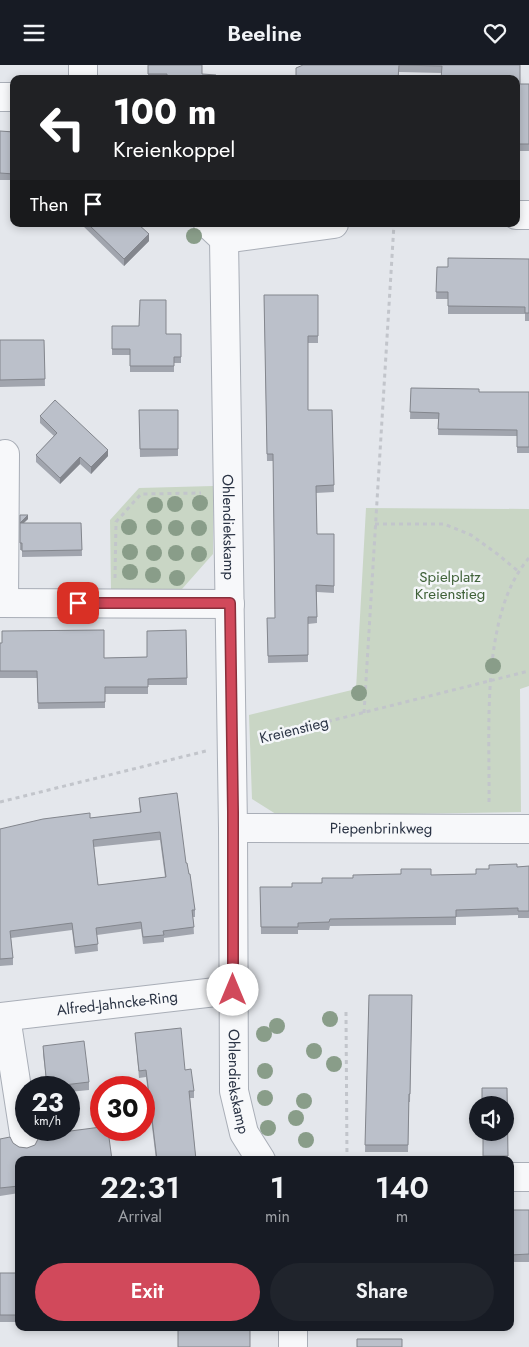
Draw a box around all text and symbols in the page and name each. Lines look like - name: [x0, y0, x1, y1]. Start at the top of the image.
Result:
- text: Beeline: [227, 17, 302, 49]
- icon: menu: [20, 19, 48, 47]
- icon: heart: [481, 19, 509, 47]
- text: 100 m: [113, 87, 216, 137]
- icon: left: [30, 95, 95, 160]
- text: Kreienkoppel: [113, 133, 235, 165]
- icon: arrive: [79, 190, 107, 218]
- text: Then: [30, 191, 69, 218]
- street label: Ohlendiekskamp: [217, 474, 240, 581]
- park label: Spielplatz Kreienstieg: [415, 566, 485, 605]
- pin: [57, 582, 99, 624]
- icon: arrive: [64, 589, 92, 617]
- street label: Kreienstieg: [257, 711, 331, 749]
- street label: Piepenbrinkweg: [330, 817, 432, 840]
- position arrow: [206, 963, 258, 1015]
- street label: Alfred-Jahncke-Ring: [55, 985, 179, 1021]
- street label: Ohlendiekskamp: [223, 1029, 255, 1137]
- speed limit sign: 30: [90, 1076, 155, 1141]
- text: 23: [32, 1084, 63, 1120]
- map controls: [469, 1096, 514, 1141]
- button: sound: [469, 1096, 514, 1141]
- text: km/h: [34, 1112, 61, 1130]
- text: 22:31: [100, 1166, 180, 1209]
- text: 1: [270, 1166, 285, 1209]
- text: 140: [375, 1166, 429, 1209]
- text: Arrival: [118, 1205, 162, 1228]
- text: min: [265, 1205, 290, 1228]
- text: m: [396, 1205, 408, 1228]
- button: Exit: [35, 1263, 260, 1321]
- button: Share: [270, 1263, 494, 1321]

